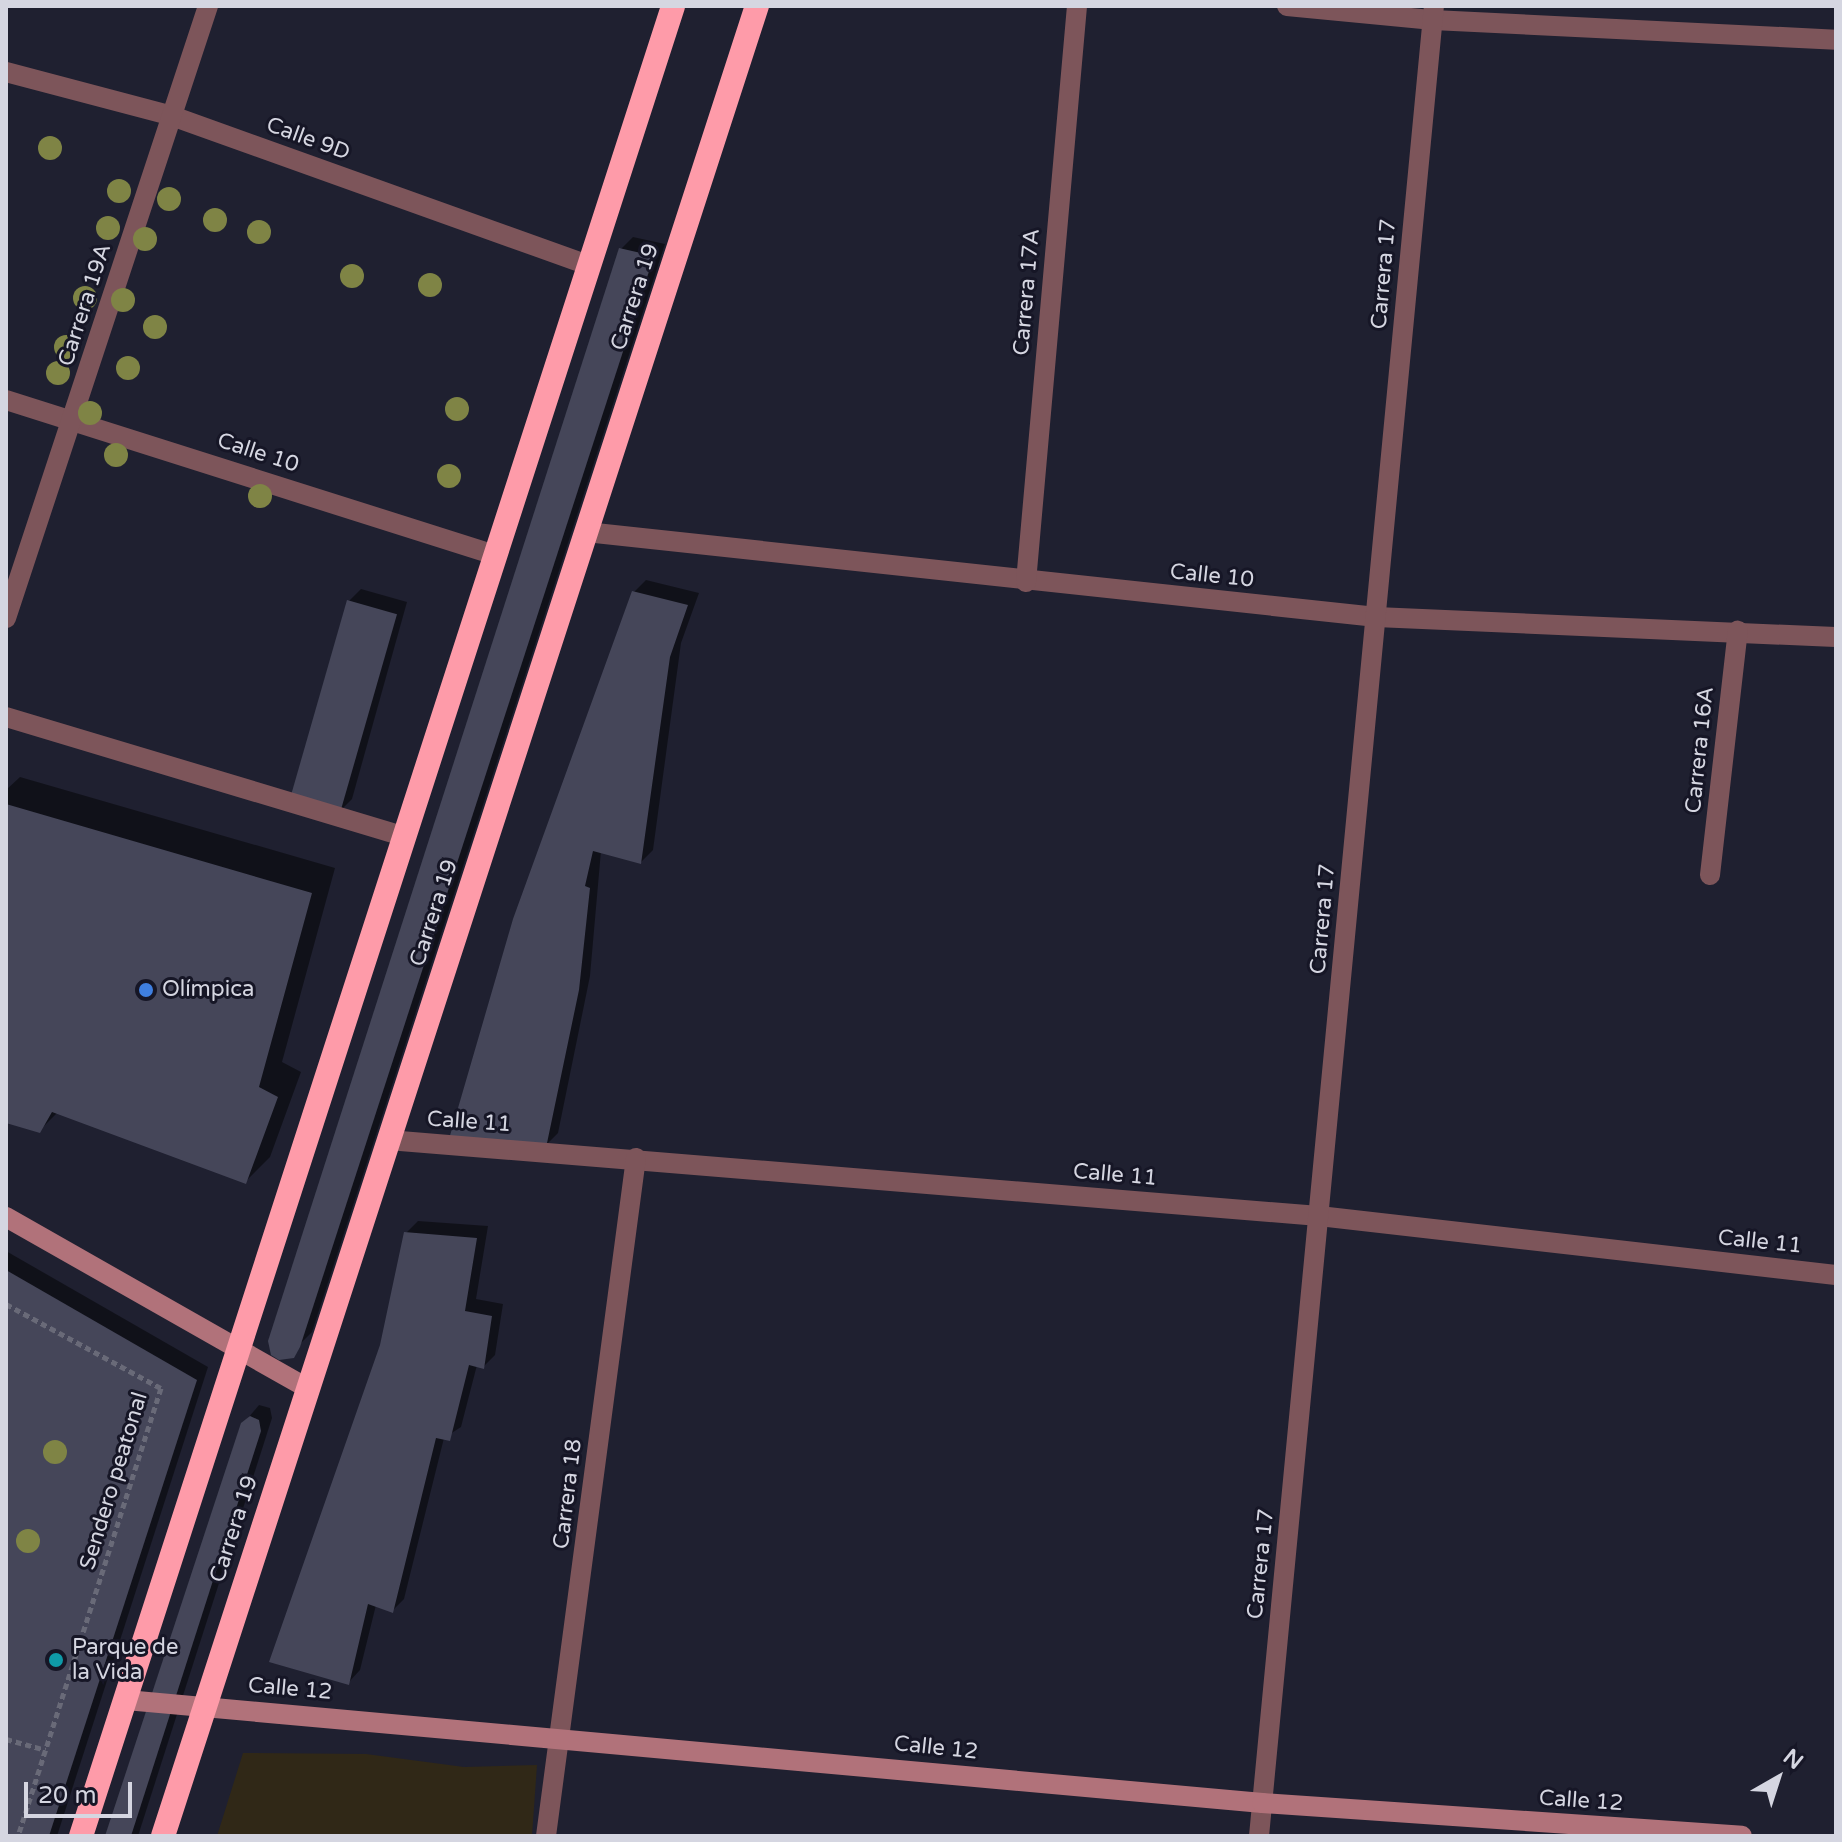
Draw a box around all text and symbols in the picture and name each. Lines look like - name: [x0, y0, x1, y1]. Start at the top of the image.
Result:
- street label: Calle 9D: [263, 112, 353, 166]
- street label: Carrera 17: [1366, 218, 1402, 330]
- street label: Carrera 17A: [1008, 228, 1046, 356]
- street label: Carrera 19A: [53, 240, 117, 370]
- street label: Carrera 19: [605, 240, 665, 354]
- street label: Calle 10: [214, 427, 302, 479]
- street label: Calle 10: [1169, 558, 1255, 594]
- street label: Carrera 16A: [1680, 685, 1720, 815]
- street label: Carrera 19: [404, 856, 464, 970]
- street label: Carrera 17: [1305, 863, 1341, 975]
- place label: Olímpica: [162, 977, 254, 1003]
- marker: Olímpica: [137, 981, 155, 999]
- street label: Calle 11: [426, 1106, 512, 1138]
- street label: Calle 11: [1072, 1158, 1158, 1192]
- street label: Calle 11: [1717, 1224, 1803, 1260]
- street label: Sendero peatonal: [74, 1389, 154, 1573]
- street label: Carrera 18: [548, 1437, 588, 1551]
- street label: Carrera 19: [204, 1472, 264, 1586]
- street label: Carrera 17: [1242, 1508, 1280, 1620]
- place label: Parque de la Vida: [72, 1634, 178, 1686]
- marker: Parque de la Vida: [47, 1651, 65, 1669]
- street label: Calle 12: [247, 1672, 333, 1706]
- street label: Calle 12: [893, 1730, 979, 1766]
- north arrow: [1738, 1738, 1818, 1818]
- text: N: [1778, 1744, 1808, 1775]
- scale bar: [28, 1766, 136, 1816]
- text: 20 m: [38, 1781, 96, 1810]
- street label: Calle 12: [1538, 1785, 1624, 1817]

